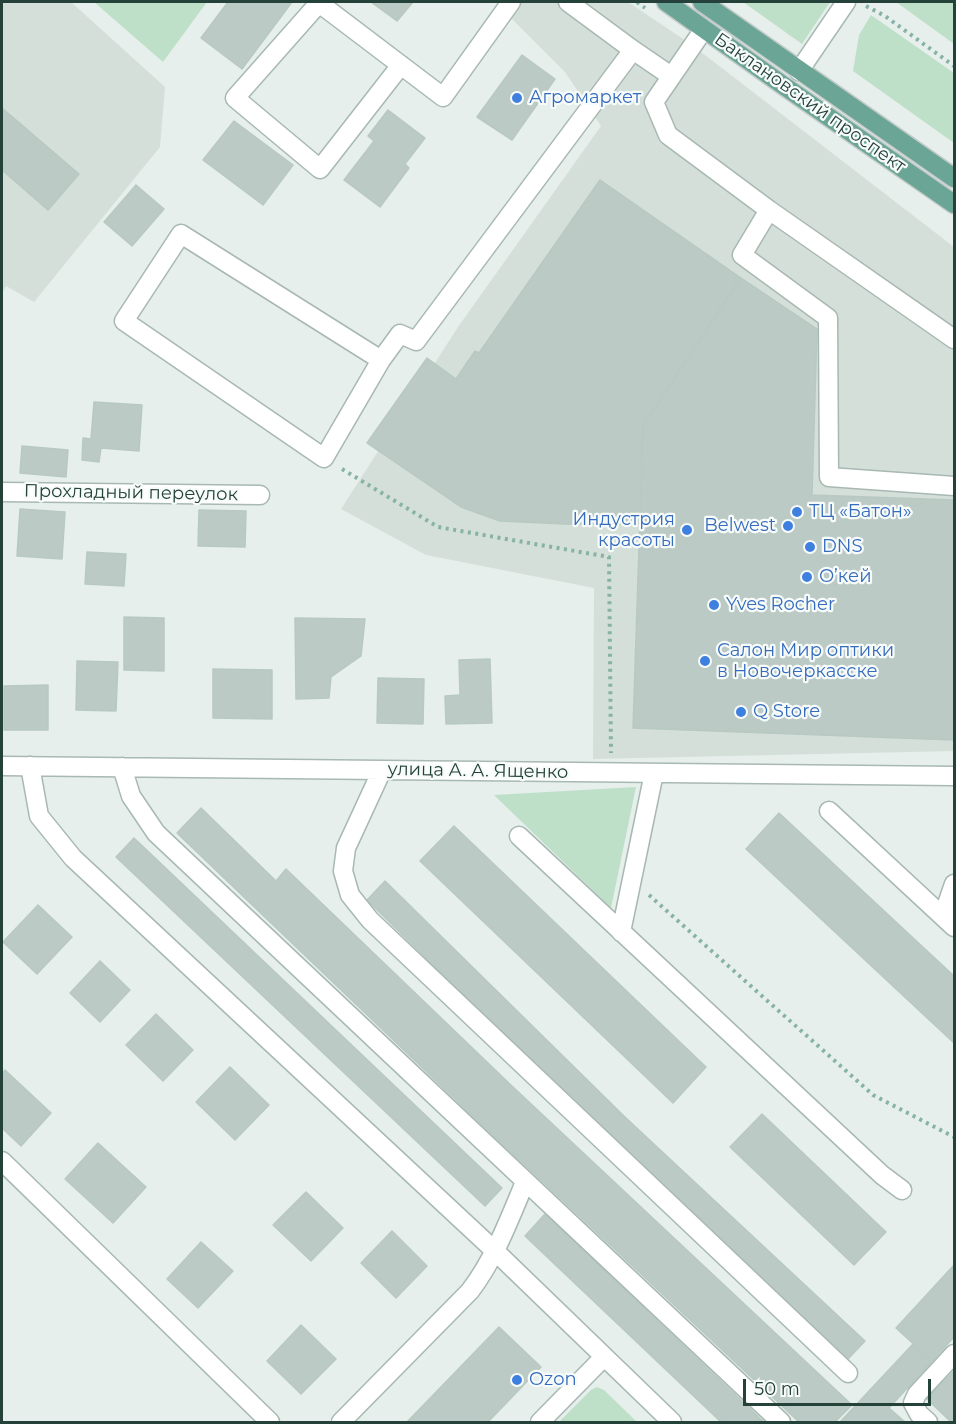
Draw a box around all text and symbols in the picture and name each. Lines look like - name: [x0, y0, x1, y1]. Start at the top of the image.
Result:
- street label: Баклановский проспект: [710, 29, 910, 177]
- place label: Агромаркет: [529, 87, 641, 109]
- marker: Агромаркет: [510, 91, 524, 105]
- street label: Прохладный переулок: [24, 480, 238, 506]
- place label: ТЦ «Батон»: [809, 501, 912, 523]
- marker: ТЦ «Батон»: [790, 505, 804, 519]
- place label: Индустрия красоты: [572, 509, 675, 552]
- place label: Belwest: [704, 515, 776, 537]
- marker: Belwest: [781, 519, 795, 533]
- marker: Индустрия красоты: [680, 523, 694, 537]
- place label: DNS: [822, 536, 863, 558]
- marker: DNS: [803, 540, 817, 554]
- place label: О’кей: [819, 566, 872, 588]
- marker: О’кей: [800, 570, 814, 584]
- place label: Yves Rocher: [726, 594, 835, 616]
- marker: Yves Rocher: [707, 598, 721, 612]
- place label: Салон Мир оптики в Новочеркасске: [717, 640, 894, 682]
- marker: Салон Мир оптики в Новочеркасске: [698, 654, 712, 668]
- place label: Q Store: [753, 701, 820, 723]
- marker: Q Store: [734, 705, 748, 719]
- street label: улица А. А. Ященко: [387, 759, 569, 783]
- scale bar: [746, 1367, 934, 1405]
- place label: Ozon: [529, 1369, 577, 1391]
- marker: Ozon: [510, 1373, 524, 1387]
- text: 50 m: [754, 1378, 800, 1400]

